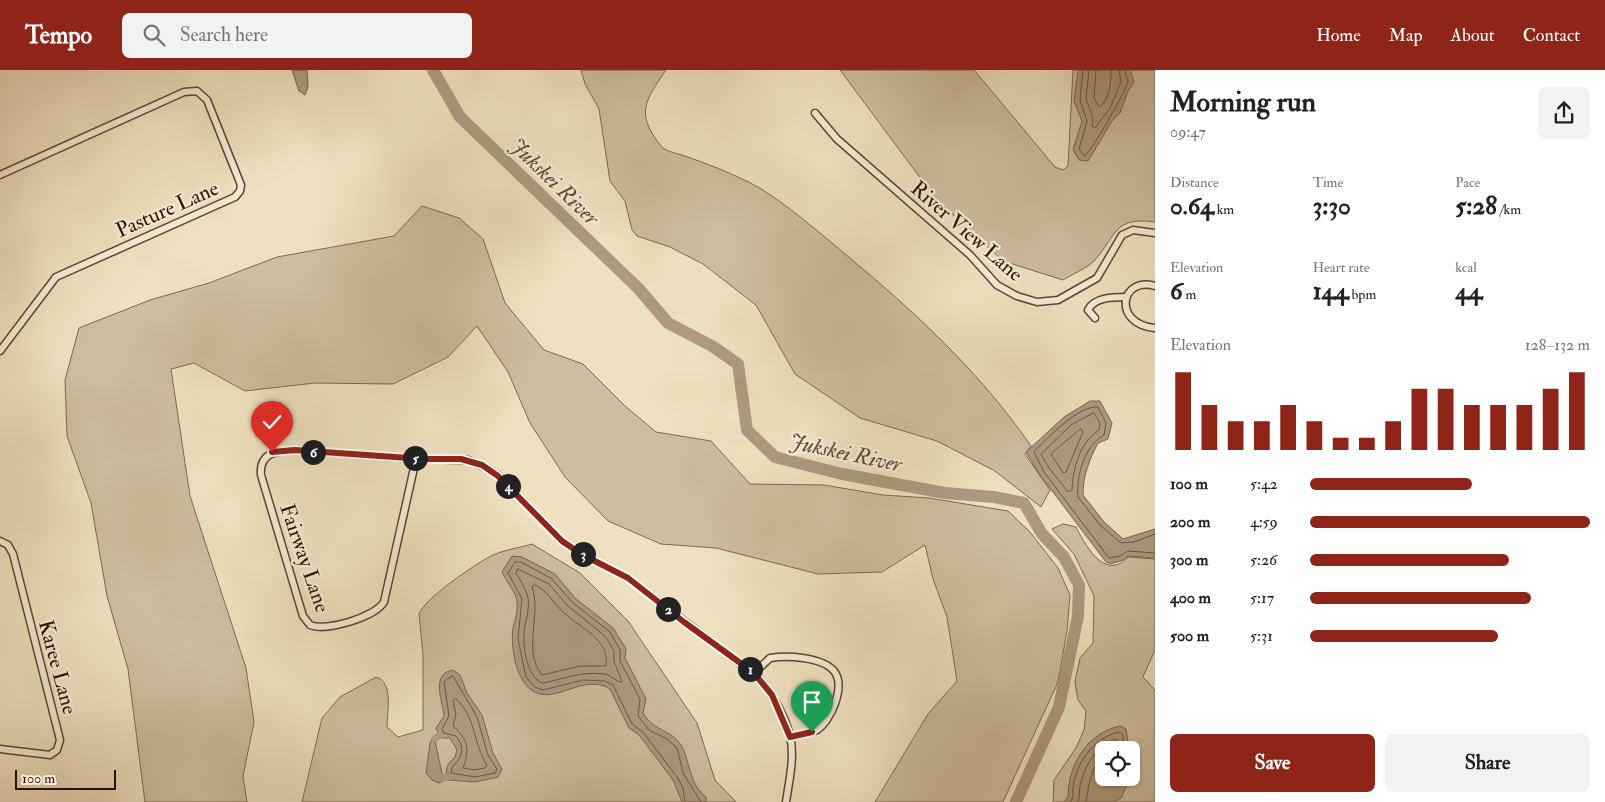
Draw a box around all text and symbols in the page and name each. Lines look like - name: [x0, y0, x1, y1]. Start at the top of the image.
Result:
- search box: [122, 13, 472, 58]
- text: Tempo: [25, 20, 92, 51]
- icon: search: [140, 21, 168, 49]
- text: Search here: [180, 23, 268, 47]
- text: Home: [1316, 24, 1361, 47]
- text: Map: [1389, 24, 1423, 47]
- text: About: [1451, 24, 1495, 47]
- text: Contact: [1523, 24, 1580, 47]
- text: Morning run: [1170, 85, 1316, 120]
- button: share: [1538, 87, 1590, 139]
- text: 09:47: [1170, 122, 1206, 142]
- water label: Jukskei River: [504, 132, 606, 233]
- text: Distance: [1170, 174, 1219, 191]
- text: Time: [1313, 174, 1343, 191]
- text: Pace: [1455, 174, 1480, 191]
- street label: Pasture Lane: [112, 175, 223, 244]
- street label: River View Lane: [905, 175, 1029, 288]
- text: 0.64: [1170, 191, 1214, 222]
- text: 3:30: [1313, 191, 1351, 222]
- text: 5:28: [1455, 191, 1497, 222]
- text: km: [1214, 201, 1234, 218]
- text: /km: [1497, 201, 1521, 218]
- text: Elevation: [1170, 259, 1223, 276]
- text: Heart rate: [1313, 259, 1370, 276]
- text: kcal: [1455, 259, 1477, 276]
- text: 6: [1170, 276, 1183, 307]
- text: 144: [1313, 276, 1349, 307]
- text: 44: [1455, 276, 1482, 307]
- text: m: [1183, 286, 1196, 303]
- text: bpm: [1349, 286, 1376, 303]
- text: Elevation: [1170, 335, 1231, 355]
- text: 128–132 m: [1525, 335, 1590, 355]
- pin: [251, 401, 293, 452]
- icon: check: [258, 408, 286, 436]
- water label: Jukskei River: [787, 427, 906, 479]
- pin: 6: [300, 440, 326, 464]
- text: 6: [310, 444, 317, 461]
- pin: 5: [402, 446, 428, 470]
- text: 5: [412, 450, 419, 467]
- pin: 4: [496, 474, 520, 498]
- text: 100 m: [1170, 474, 1208, 494]
- text: 5:42: [1250, 474, 1278, 494]
- text: 4: [505, 478, 512, 495]
- street label: Fairway Lane: [273, 500, 336, 616]
- text: 200 m: [1170, 512, 1210, 532]
- text: 4:59: [1250, 512, 1278, 532]
- pin: 3: [570, 542, 596, 566]
- text: 3: [581, 546, 586, 563]
- text: 300 m: [1170, 550, 1208, 570]
- text: 5:26: [1250, 550, 1277, 570]
- text: 400 m: [1170, 588, 1211, 608]
- text: 5:17: [1250, 588, 1274, 608]
- pin: 2: [656, 596, 680, 622]
- text: 2: [665, 601, 672, 618]
- street label: Karee Lane: [32, 617, 83, 717]
- text: 500 m: [1170, 626, 1209, 646]
- text: 5:31: [1250, 626, 1273, 646]
- pin: 1: [738, 656, 762, 682]
- text: 1: [748, 661, 753, 678]
- pin: [791, 681, 833, 732]
- icon: arrive: [798, 688, 826, 716]
- button: Save: [1170, 734, 1375, 792]
- button: Share: [1385, 734, 1590, 792]
- map controls: [1095, 741, 1140, 786]
- button: locate: [1095, 741, 1140, 786]
- scale bar: [15, 767, 116, 790]
- text: 100 m: [22, 770, 55, 787]

